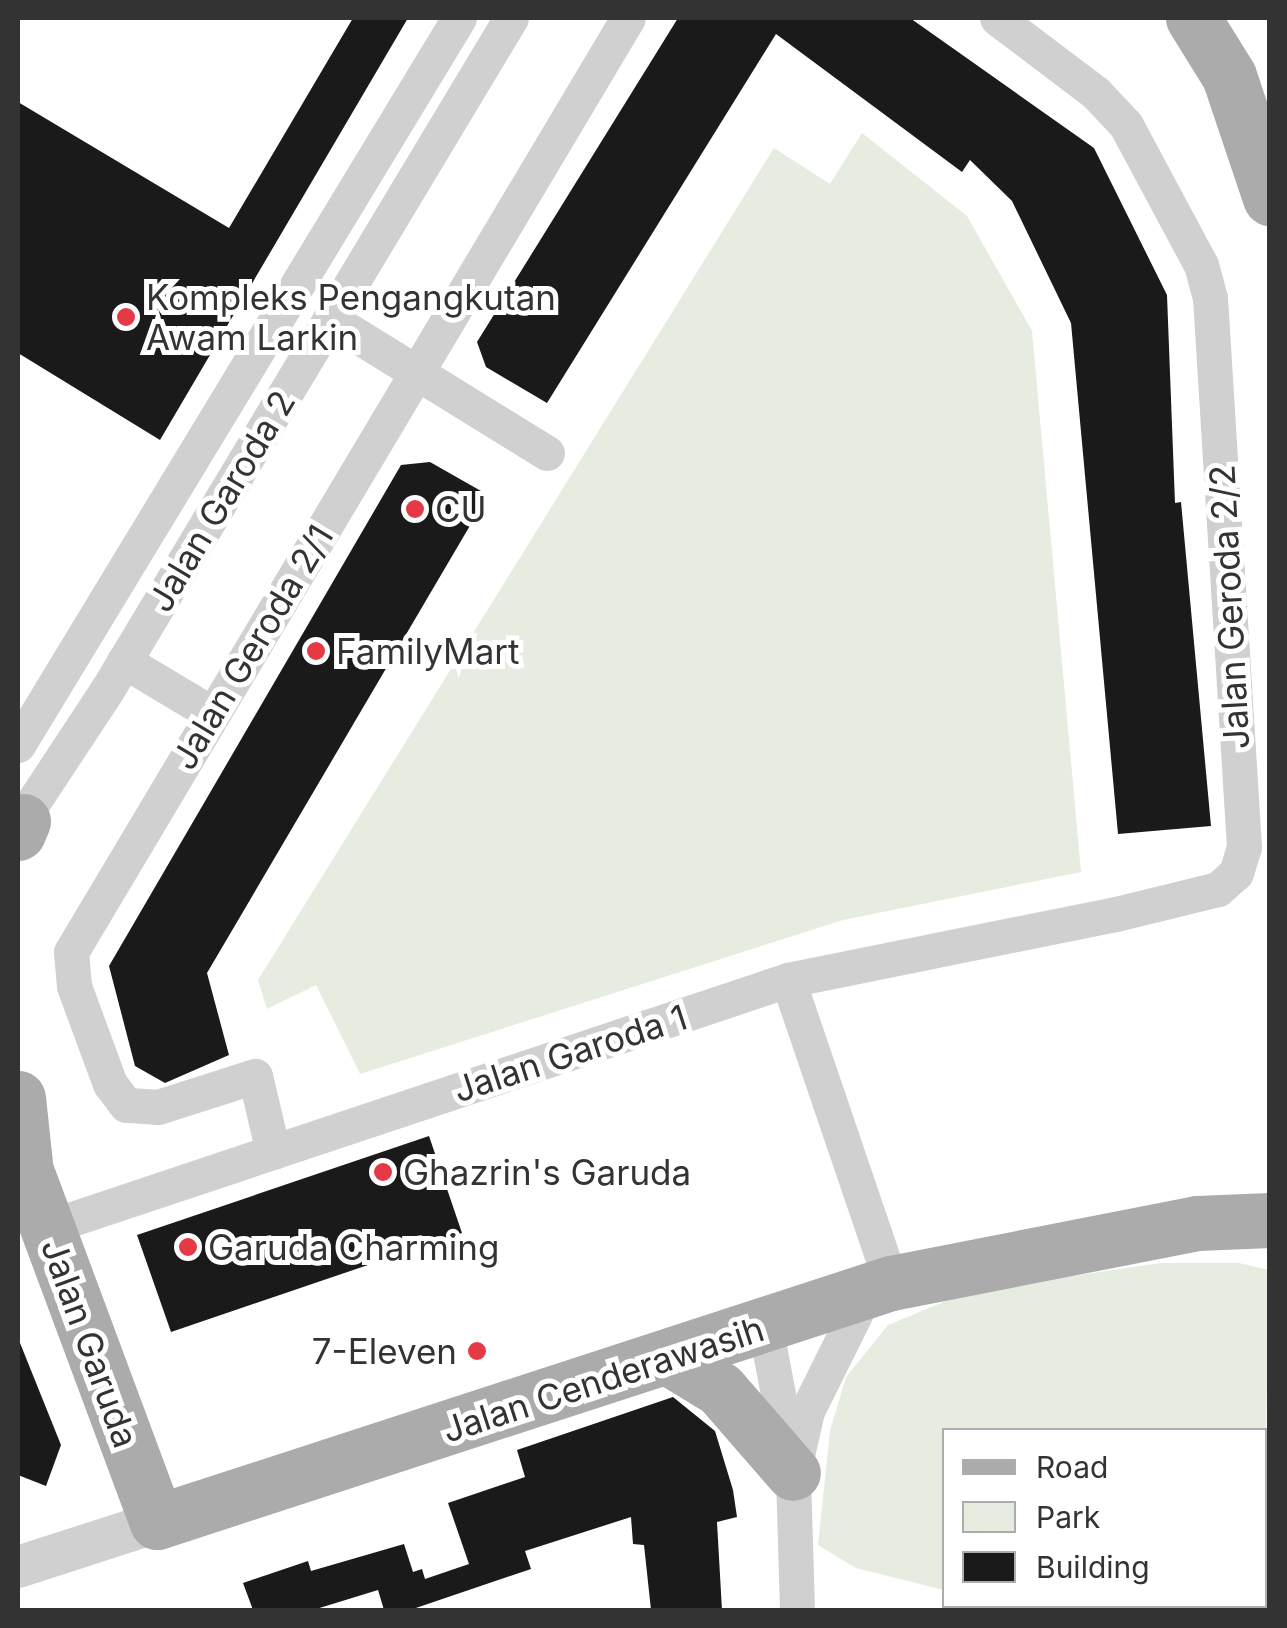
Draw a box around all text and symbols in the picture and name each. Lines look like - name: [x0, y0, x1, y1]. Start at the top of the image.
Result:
- place label: Kompleks Pengangkutan Awam Larkin: [146, 276, 556, 358]
- marker: Kompleks Pengangkutan Awam Larkin: [115, 306, 137, 328]
- street label: Jalan Garoda 2: [139, 383, 303, 619]
- street label: Jalan Geroda 2/2: [1201, 464, 1257, 750]
- place label: CU: [435, 488, 487, 530]
- marker: CU: [404, 498, 426, 520]
- street label: Jalan Geroda 2/1: [163, 517, 341, 777]
- place label: FamilyMart: [336, 630, 520, 672]
- marker: FamilyMart: [305, 640, 327, 662]
- street label: Jalan Garoda 1: [448, 996, 692, 1110]
- place label: Ghazrin's Garuda: [403, 1151, 691, 1193]
- marker: Ghazrin's Garuda: [372, 1161, 394, 1183]
- place label: Garuda Charming: [208, 1226, 499, 1268]
- street label: Jalan Garuda: [33, 1233, 147, 1453]
- marker: Garuda Charming: [177, 1236, 199, 1258]
- street label: Jalan Cenderawasih: [437, 1307, 769, 1451]
- place label: 7-Eleven: [312, 1330, 457, 1372]
- marker: 7-Eleven: [466, 1340, 488, 1362]
- legend: [942, 1428, 1267, 1608]
- text: Road: [1036, 1449, 1108, 1485]
- text: Park: [1036, 1499, 1100, 1535]
- text: Building: [1036, 1549, 1150, 1585]

